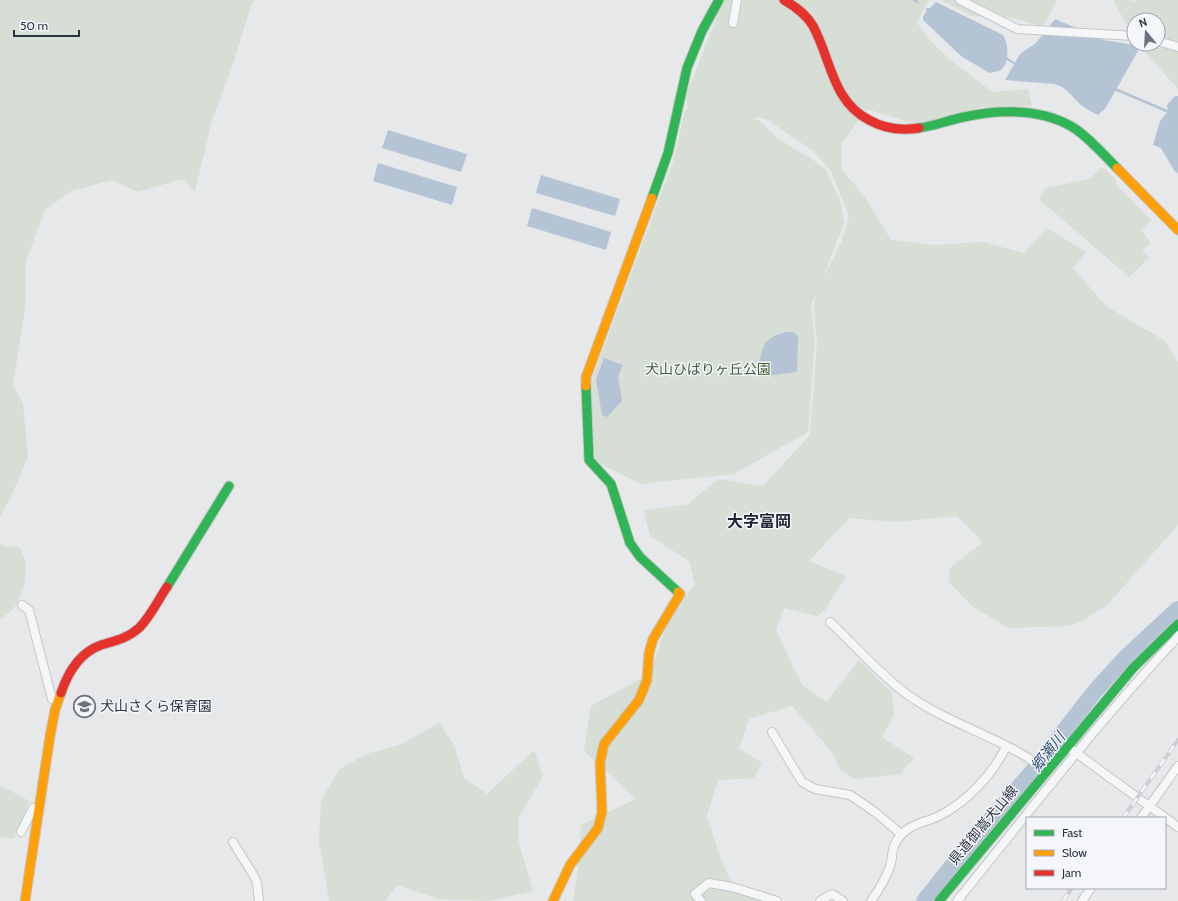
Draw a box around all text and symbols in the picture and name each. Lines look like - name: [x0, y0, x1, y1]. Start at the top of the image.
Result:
- scale bar: [14, 12, 79, 38]
- north arrow: [1126, 12, 1166, 52]
- text: N: [1137, 15, 1149, 30]
- text: 50 m: [20, 18, 48, 33]
- park label: 犬山ひばりヶ丘公園: [645, 360, 771, 378]
- district label: 大字富岡: [727, 512, 791, 531]
- school or university icon: 犬山さくら保育園: [72, 693, 98, 719]
- place label: 犬山さくら保育園: [100, 697, 212, 715]
- water label: 郷瀬川: [1027, 727, 1070, 775]
- street label: 県道御嵩犬山線: [945, 782, 1021, 868]
- legend: [1026, 817, 1166, 889]
- text: Fast: [1062, 825, 1082, 840]
- text: Slow: [1062, 845, 1087, 860]
- text: Jam: [1061, 865, 1081, 880]

